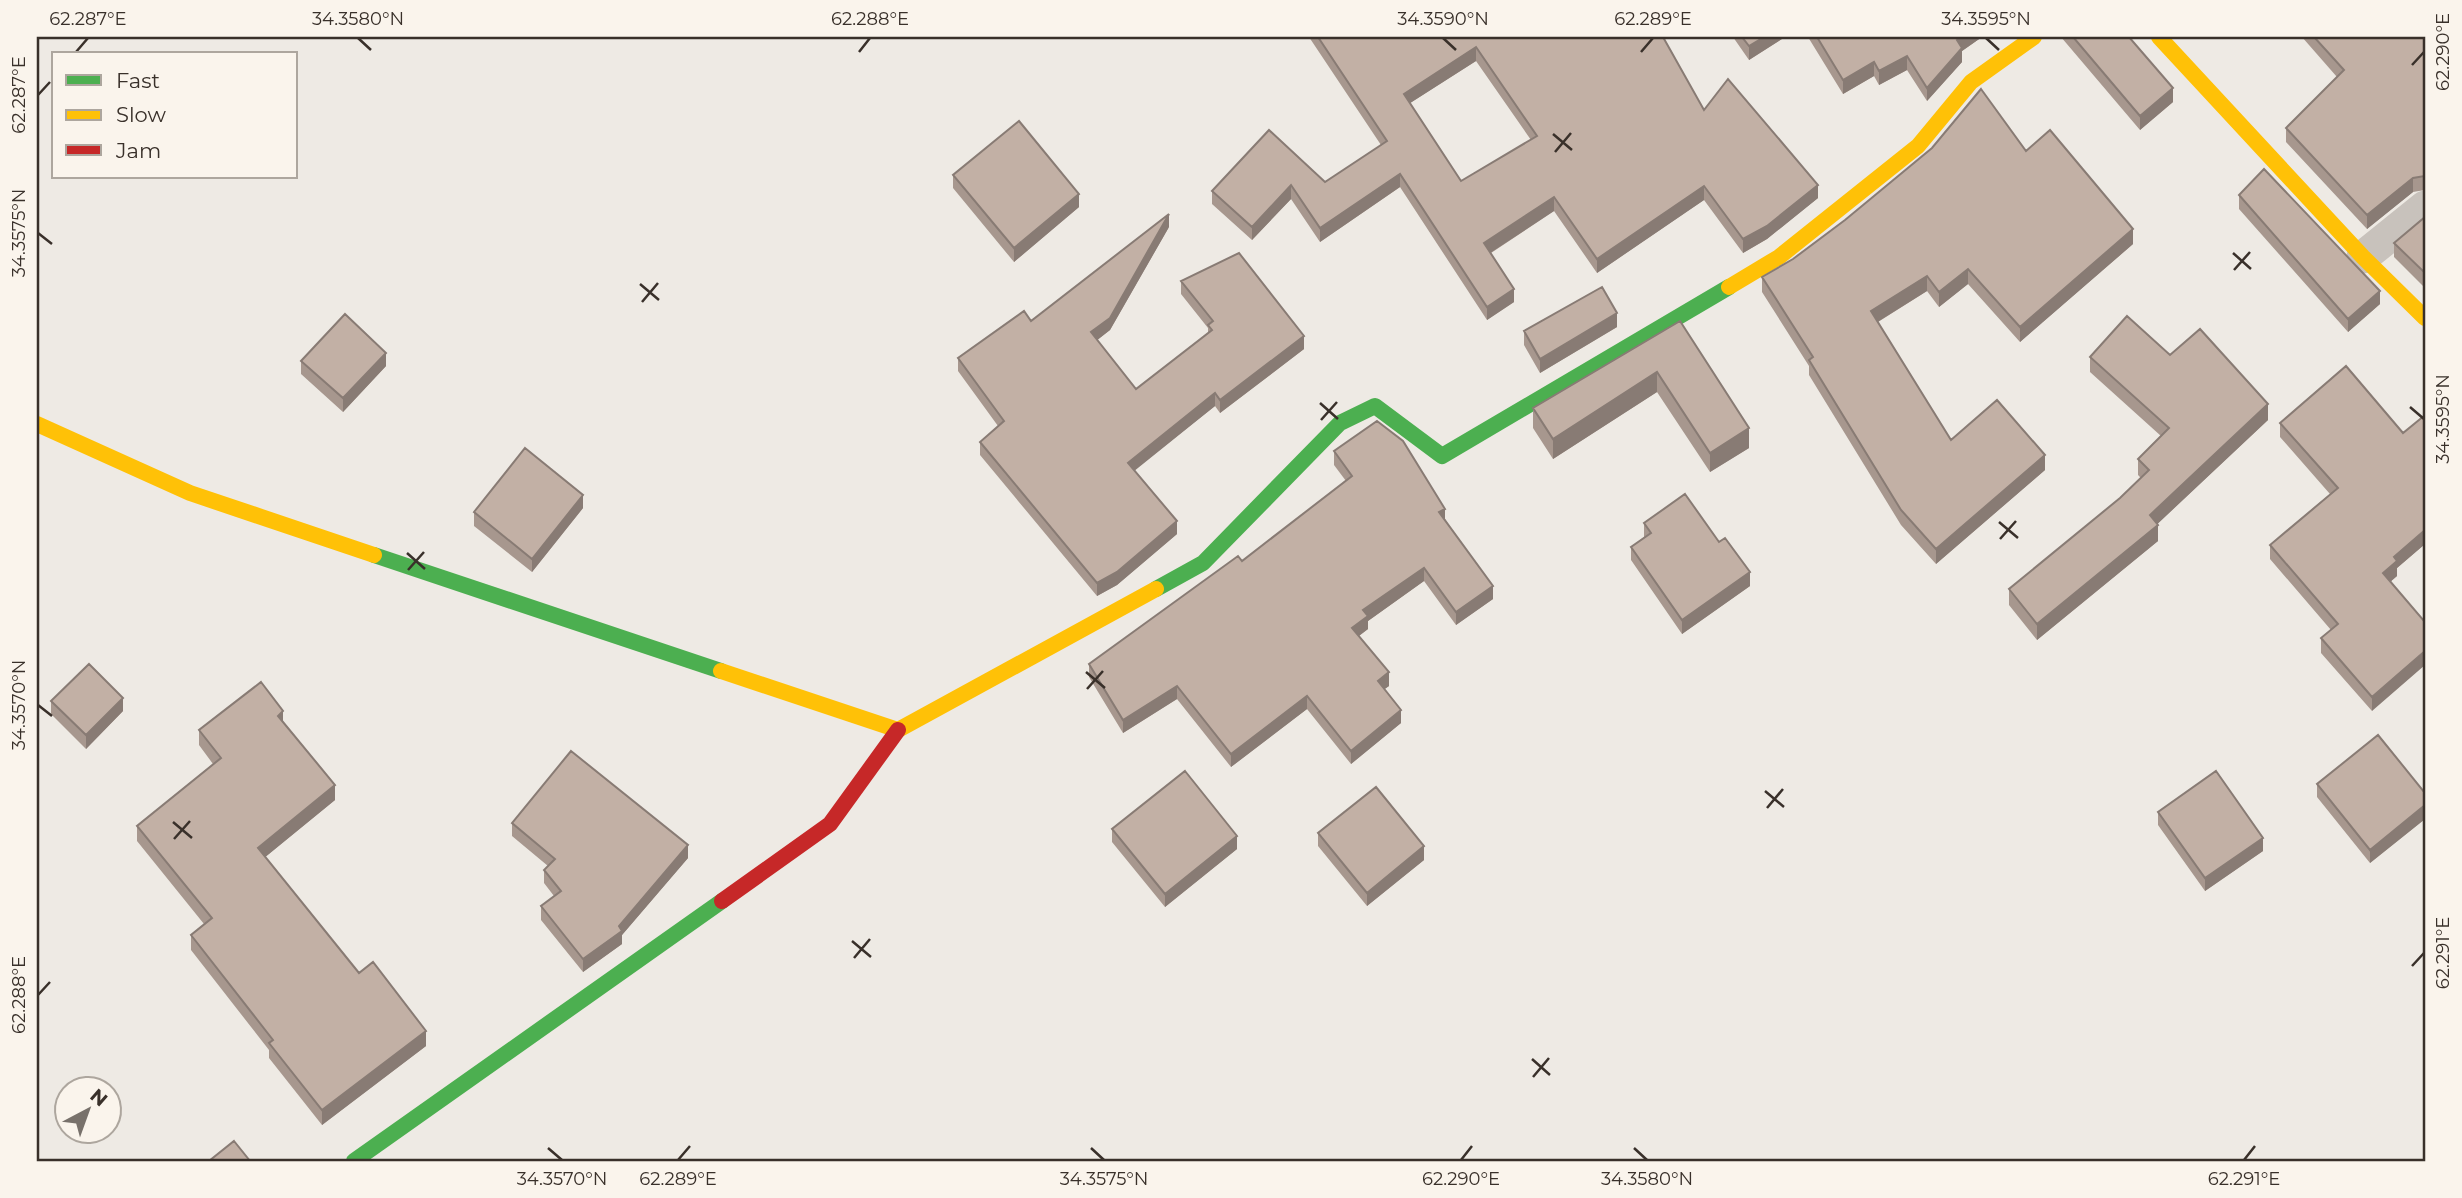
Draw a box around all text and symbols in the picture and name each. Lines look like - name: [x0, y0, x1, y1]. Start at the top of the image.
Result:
- text: 62.287°E: [49, 8, 127, 30]
- text: 34.3580°N: [312, 8, 404, 30]
- text: 62.288°E: [831, 8, 909, 30]
- text: 34.3590°N: [1397, 8, 1489, 30]
- text: 62.289°E: [1614, 8, 1692, 30]
- text: 34.3595°N: [1941, 8, 2031, 30]
- text: 62.290°E: [2432, 13, 2454, 91]
- legend: [52, 52, 298, 178]
- text: 62.287°E: [8, 56, 30, 134]
- text: Fast: [116, 68, 160, 93]
- text: Slow: [116, 102, 166, 127]
- text: Jam: [115, 138, 161, 163]
- text: 34.3575°N: [8, 189, 30, 277]
- text: 34.3595°N: [2432, 374, 2454, 464]
- text: 34.3570°N: [8, 660, 30, 750]
- text: 62.291°E: [2432, 917, 2454, 989]
- text: 62.288°E: [8, 956, 30, 1034]
- north arrow: [52, 1076, 122, 1146]
- text: N: [85, 1084, 112, 1111]
- text: 34.3570°N: [517, 1168, 607, 1190]
- text: 62.289°E: [639, 1168, 717, 1190]
- text: 34.3575°N: [1060, 1168, 1148, 1190]
- text: 62.290°E: [1422, 1168, 1500, 1190]
- text: 34.3580°N: [1601, 1168, 1693, 1190]
- text: 62.291°E: [2208, 1168, 2280, 1190]

